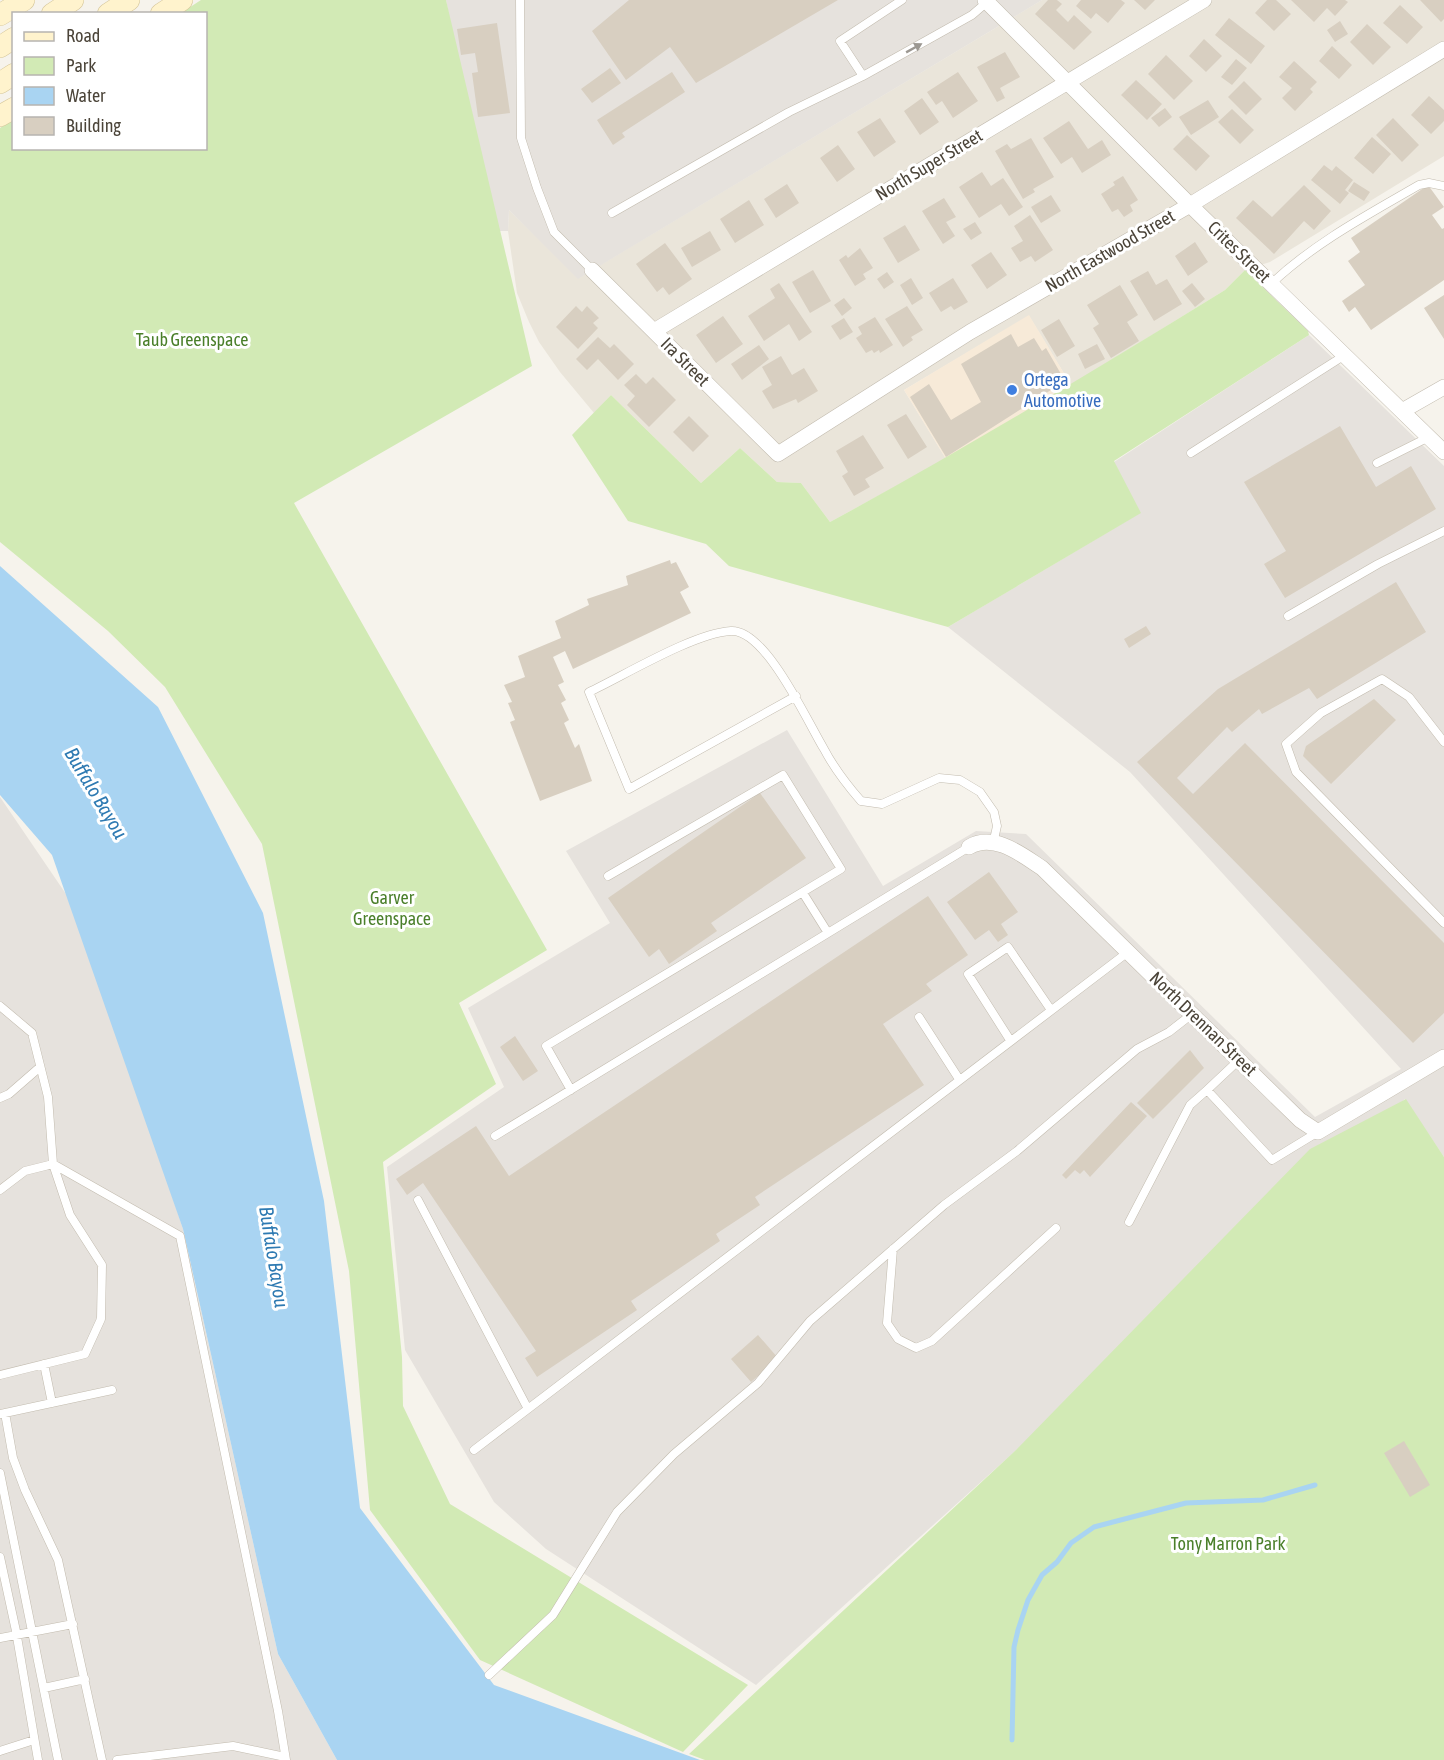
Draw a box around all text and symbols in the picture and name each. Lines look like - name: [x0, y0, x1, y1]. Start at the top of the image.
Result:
- legend: [12, 12, 207, 150]
- text: Road: [66, 25, 100, 46]
- one-way arrow: [906, 43, 923, 53]
- text: Park: [66, 55, 96, 76]
- text: Water: [66, 85, 106, 106]
- text: Building: [66, 115, 121, 136]
- street label: North Super Street: [872, 124, 986, 205]
- street label: North Eastwood Street: [1041, 205, 1178, 296]
- street label: Crites Street: [1204, 217, 1275, 287]
- park label: Taub Greenspace: [136, 329, 248, 350]
- street label: Ira Street: [657, 333, 714, 390]
- place label: Ortega Automotive: [1024, 369, 1101, 411]
- marker: Ortega Automotive: [1005, 383, 1019, 397]
- water label: Buffalo Bayou: [60, 743, 133, 843]
- park label: Garver Greenspace: [353, 887, 431, 929]
- street label: North Drennan Street: [1145, 967, 1261, 1080]
- water label: Buffalo Bayou: [255, 1205, 294, 1310]
- park label: Tony Marron Park: [1171, 1533, 1285, 1554]

